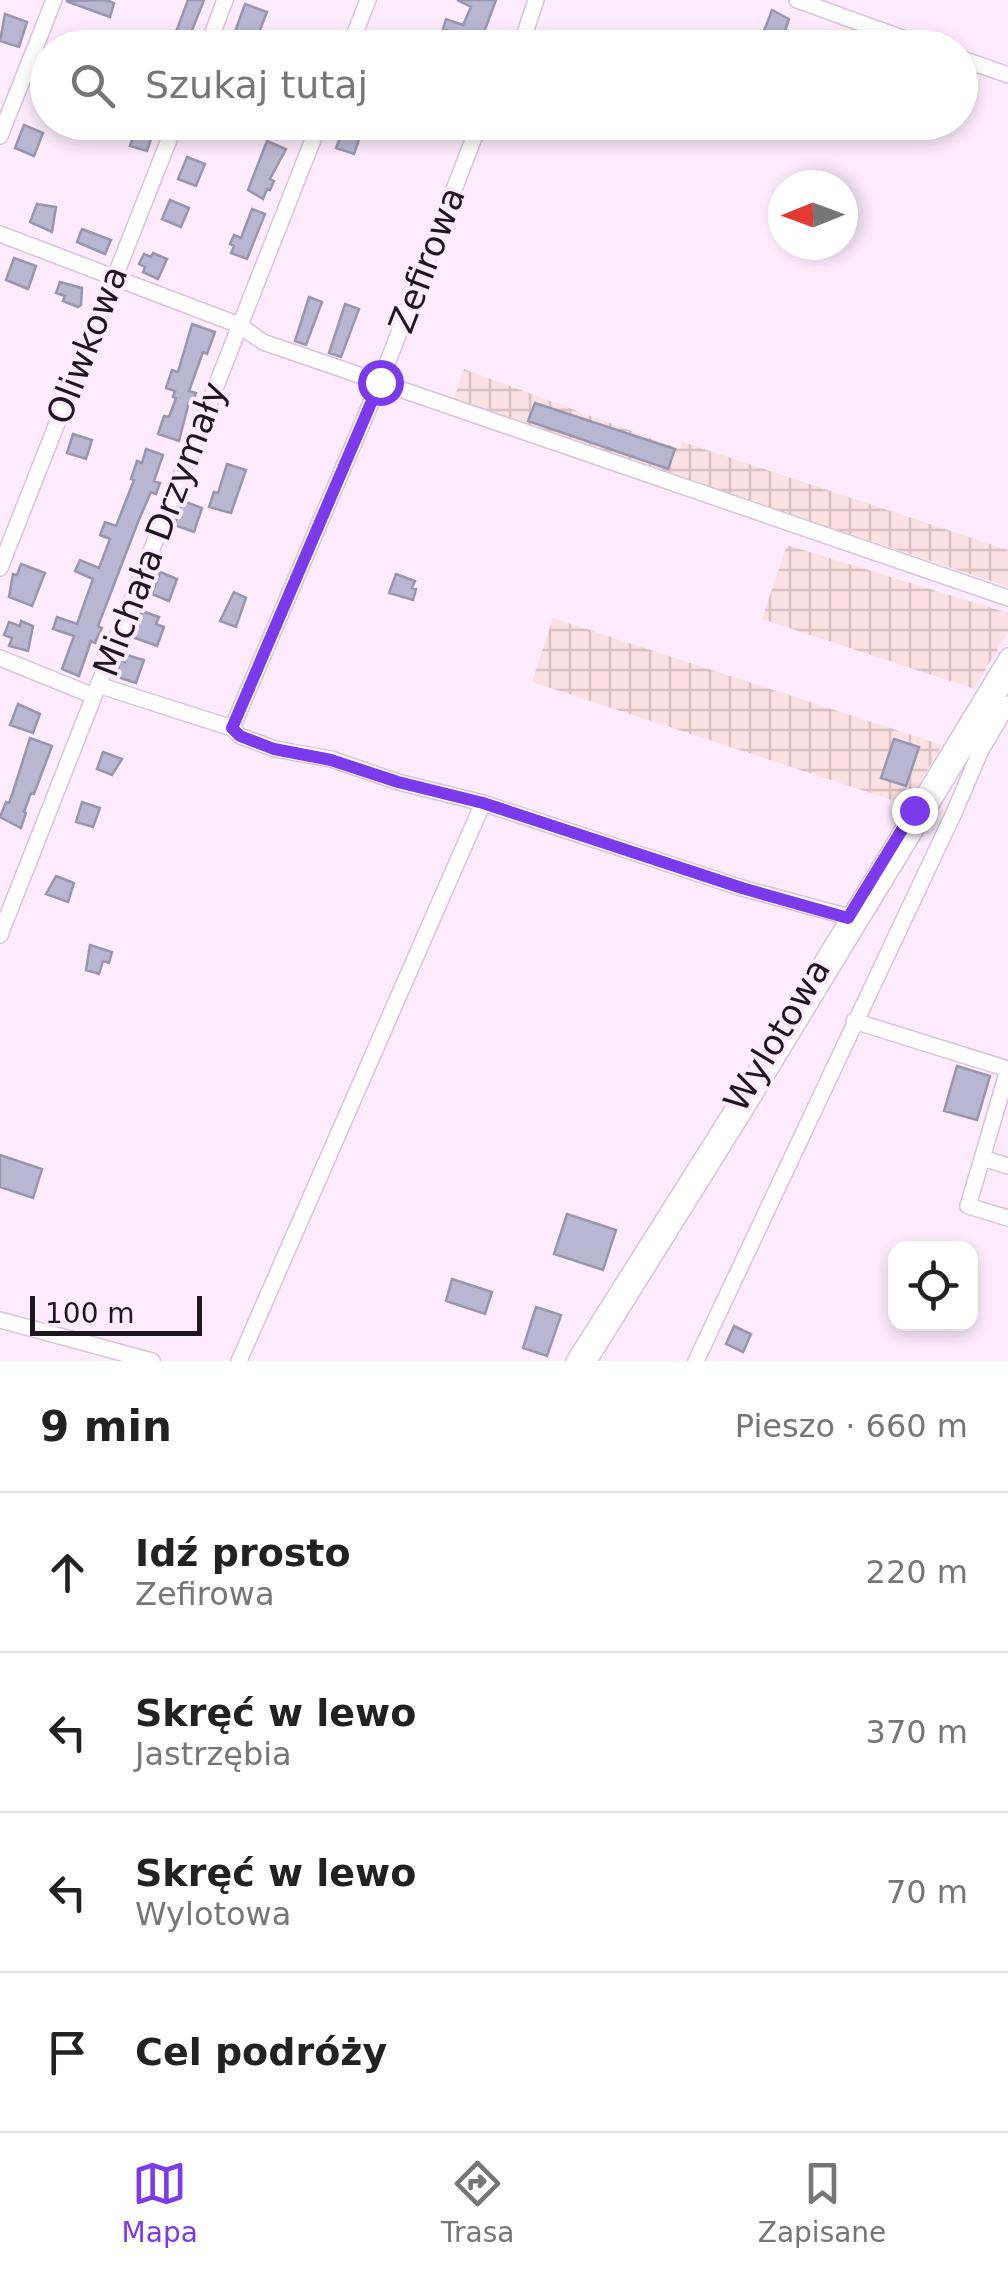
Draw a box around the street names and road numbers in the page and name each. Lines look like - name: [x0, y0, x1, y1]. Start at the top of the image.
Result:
- street label: Zefirowa: [381, 182, 473, 338]
- street label: Oliwkowa: [39, 260, 135, 430]
- street label: Michała Drzymały: [85, 376, 235, 682]
- street label: Wylotowa: [716, 951, 838, 1119]

